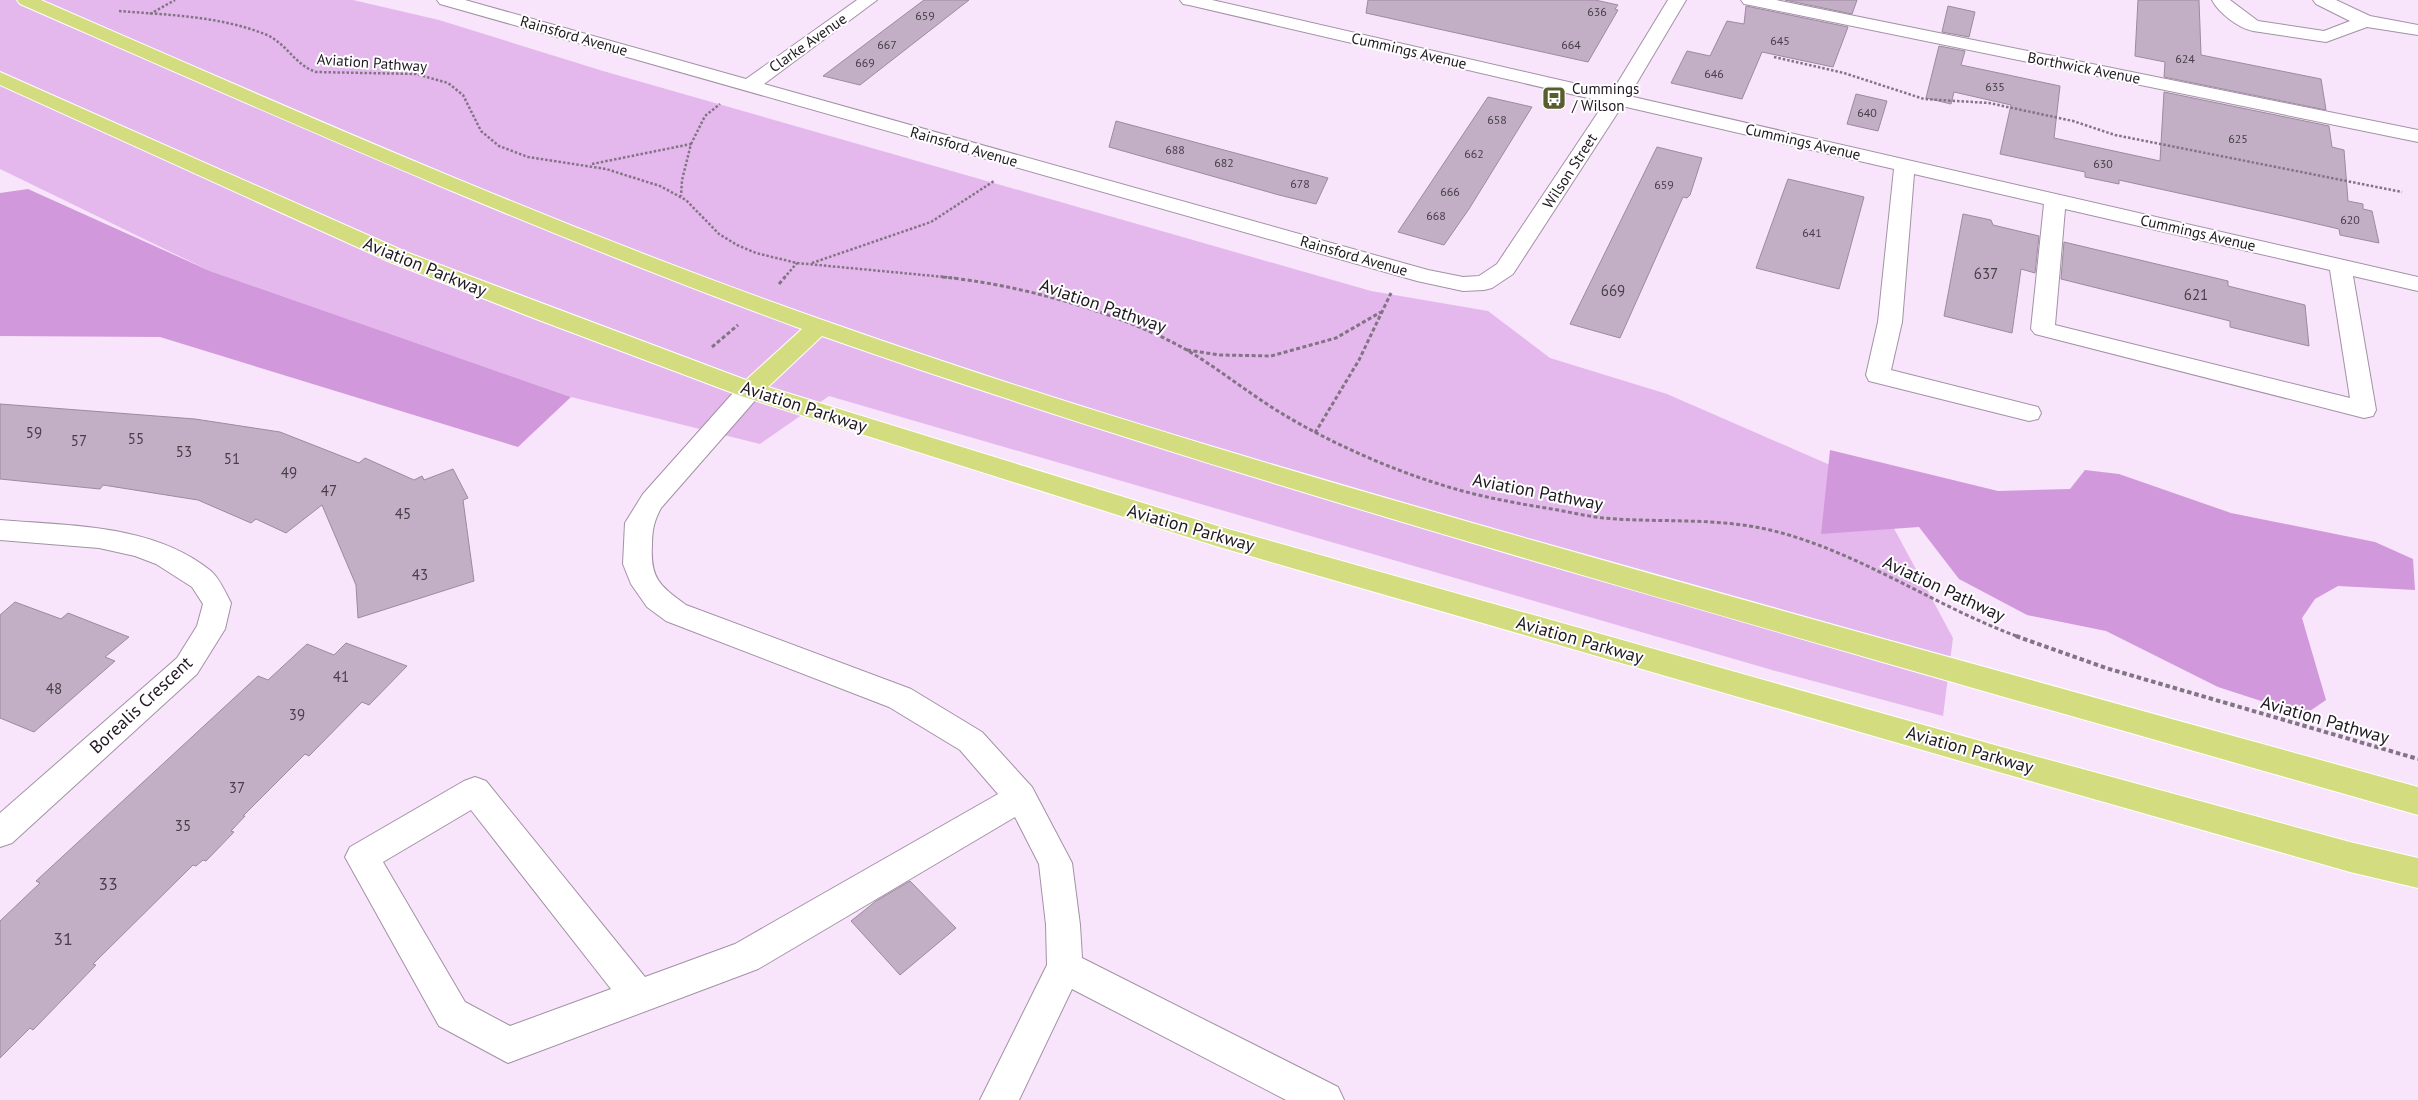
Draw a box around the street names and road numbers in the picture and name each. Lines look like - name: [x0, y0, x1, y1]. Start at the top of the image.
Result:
- street label: Clarke Avenue: [765, 9, 850, 76]
- street label: Rainsford Avenue: [518, 11, 630, 60]
- street label: Cummings Avenue: [1350, 28, 1469, 73]
- street label: Borthwick Avenue: [2026, 47, 2142, 88]
- street label: Aviation Pathway: [316, 49, 428, 76]
- street label: Cummings Avenue: [1744, 119, 1863, 164]
- street label: Rainsford Avenue: [908, 122, 1020, 171]
- street label: Wilson Street: [1538, 130, 1601, 212]
- street label: Cummings Avenue: [2139, 210, 2258, 255]
- street label: Aviation Parkway: [360, 231, 491, 302]
- street label: Rainsford Avenue: [1298, 231, 1410, 280]
- street label: Aviation Pathway: [1037, 273, 1170, 338]
- street label: Aviation Parkway: [738, 375, 871, 438]
- street label: Aviation Pathway: [1471, 468, 1606, 516]
- street label: Aviation Parkway: [1125, 498, 1258, 557]
- street label: Aviation Pathway: [1879, 550, 2010, 627]
- street label: Aviation Parkway: [1514, 610, 1647, 669]
- street label: Borealis Crescent: [84, 651, 197, 758]
- street label: Aviation Pathway: [2258, 690, 2393, 749]
- street label: Aviation Parkway: [1904, 720, 2037, 779]

